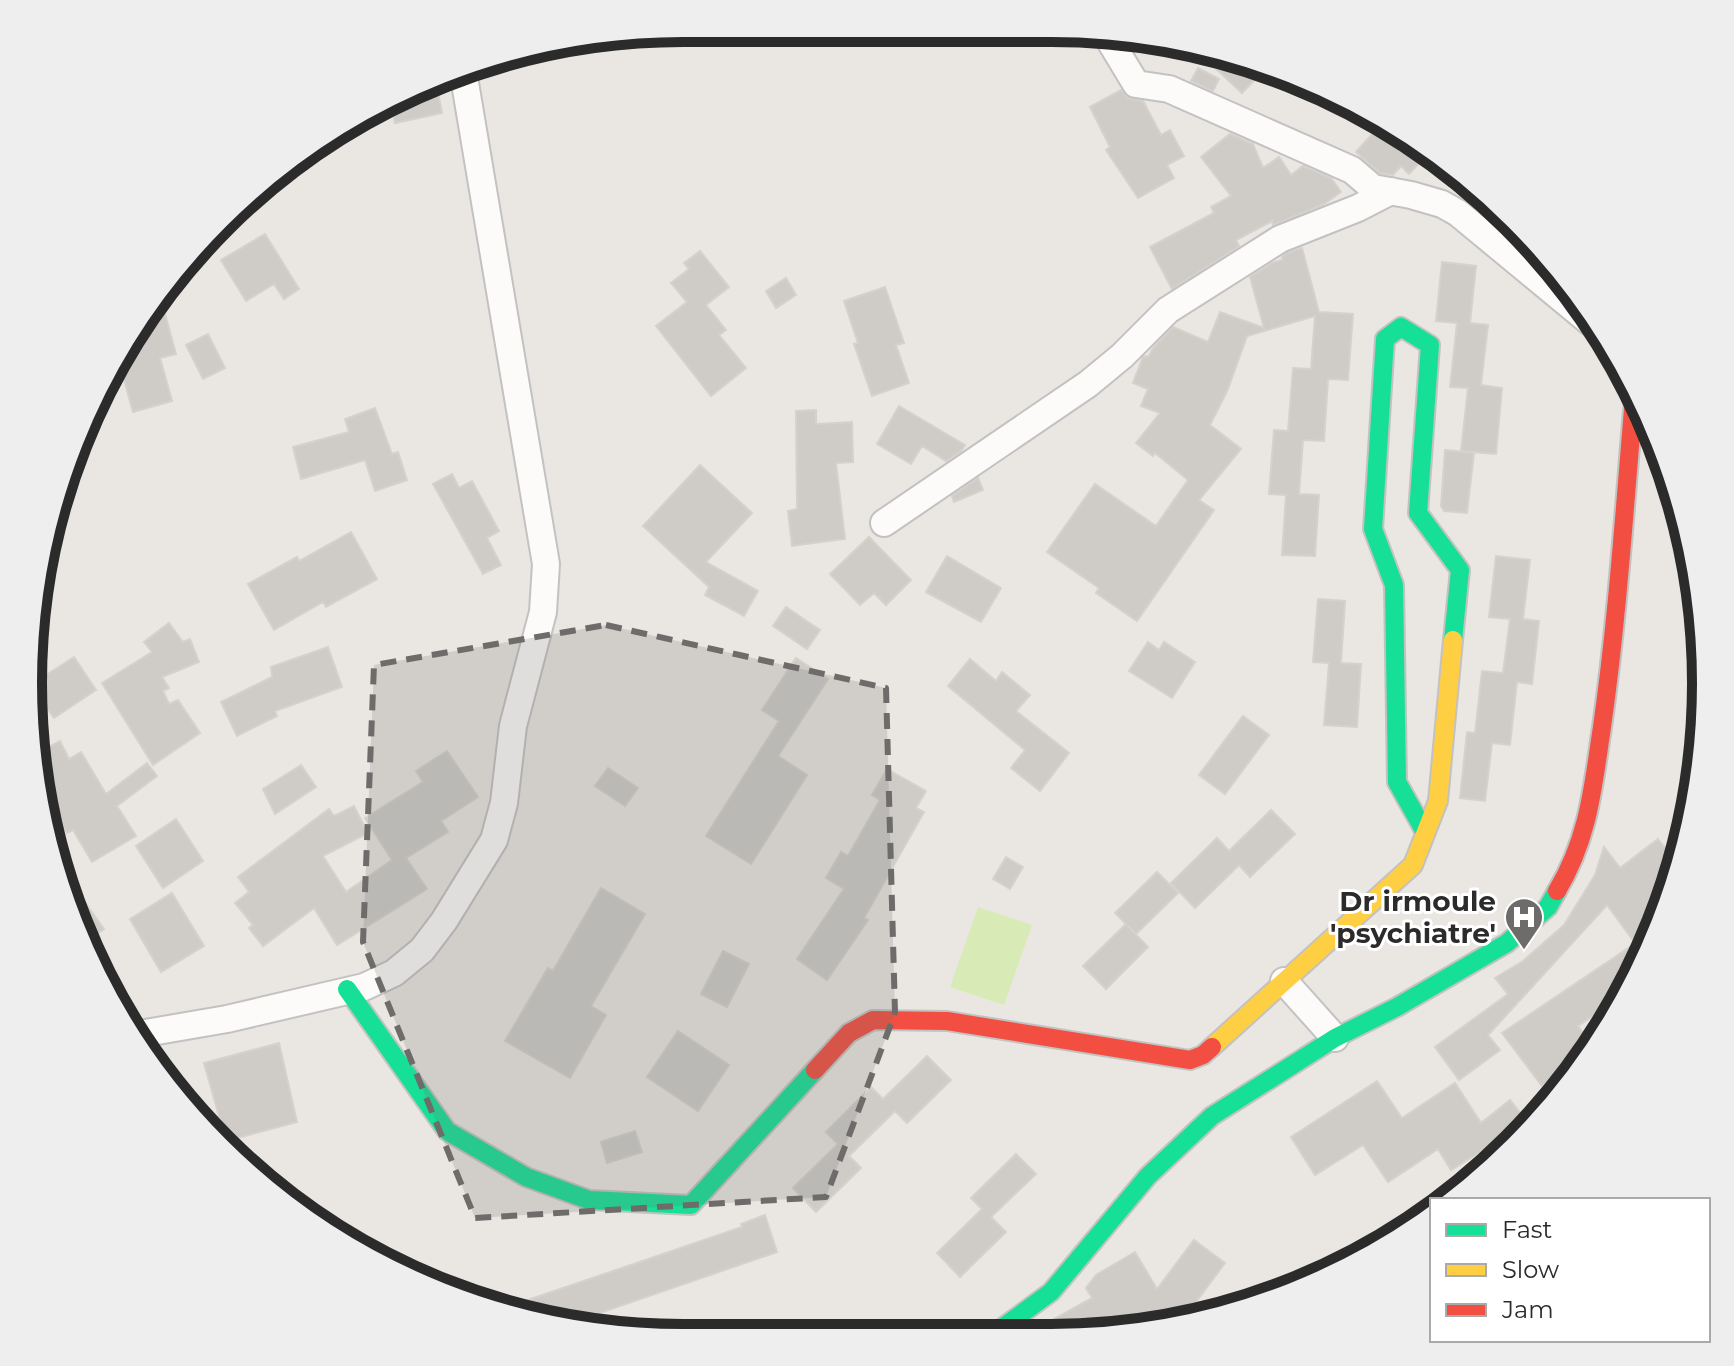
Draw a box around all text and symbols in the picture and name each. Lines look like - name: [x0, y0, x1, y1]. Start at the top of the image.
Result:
- place label: Dr irmoule 'psychiatre': [1330, 884, 1496, 950]
- hospital icon: Dr irmoule 'psychiatre': [1503, 896, 1545, 951]
- legend: [1430, 1198, 1710, 1342]
- text: Fast: [1502, 1215, 1553, 1244]
- text: Slow: [1502, 1255, 1559, 1284]
- text: Jam: [1501, 1295, 1554, 1324]

